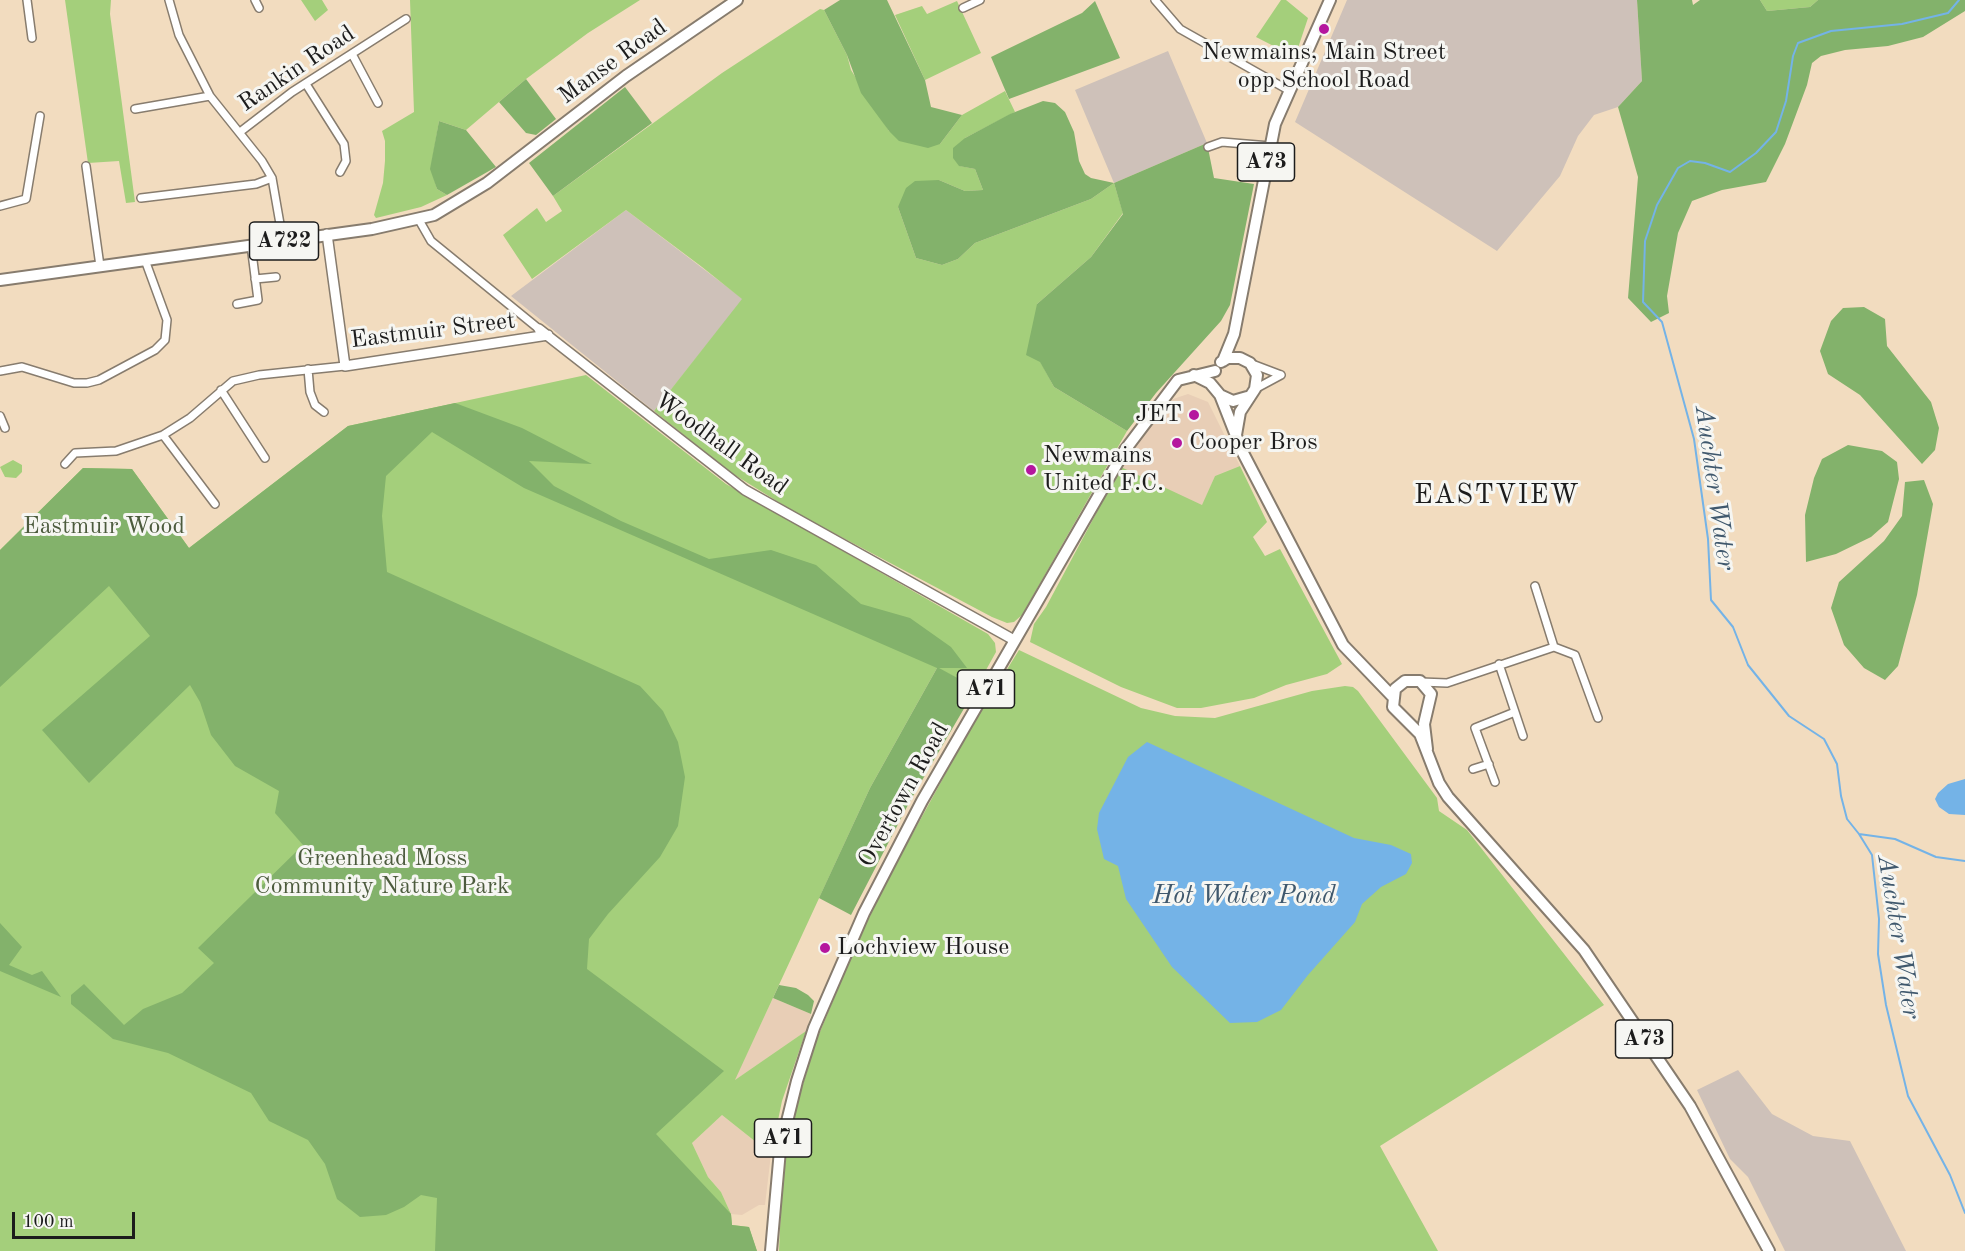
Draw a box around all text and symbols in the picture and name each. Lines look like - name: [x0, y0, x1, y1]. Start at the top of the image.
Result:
- street label: Manse Road: [553, 13, 673, 111]
- street label: Rankin Road: [233, 20, 361, 118]
- marker: Newmains, Main Street opp School Road: [1317, 22, 1331, 36]
- place label: Newmains, Main Street opp School Road: [1202, 39, 1446, 95]
- road number: A73: [1238, 143, 1294, 181]
- road number: A722: [250, 222, 318, 260]
- street label: Eastmuir Street: [349, 307, 517, 355]
- street label: Woodhall Road: [649, 386, 793, 502]
- place label: JET: [1135, 401, 1182, 429]
- water label: Auchter Water: [1687, 404, 1741, 572]
- marker: JET: [1187, 408, 1201, 422]
- place label: Cooper Bros: [1189, 429, 1318, 457]
- marker: Cooper Bros: [1170, 436, 1184, 450]
- place label: Newmains United F.C.: [1043, 442, 1164, 498]
- marker: Newmains United F.C.: [1024, 463, 1038, 477]
- district label: EASTVIEW: [1414, 480, 1580, 512]
- park label: Eastmuir Wood: [23, 513, 185, 541]
- road number: A71: [958, 670, 1014, 708]
- street label: Overtown Road: [852, 718, 956, 872]
- park label: Greenhead Moss Community Nature Park: [255, 845, 509, 901]
- water label: Auchter Water: [1870, 853, 1926, 1021]
- water label: Hot Water Pond: [1152, 880, 1336, 912]
- place label: Lochview House: [837, 934, 1009, 962]
- marker: Lochview House: [818, 941, 832, 955]
- road number: A73: [1616, 1020, 1672, 1058]
- road number: A71: [754, 1119, 812, 1157]
- scale bar: [15, 1200, 138, 1238]
- text: 100 m: [23, 1213, 74, 1231]

